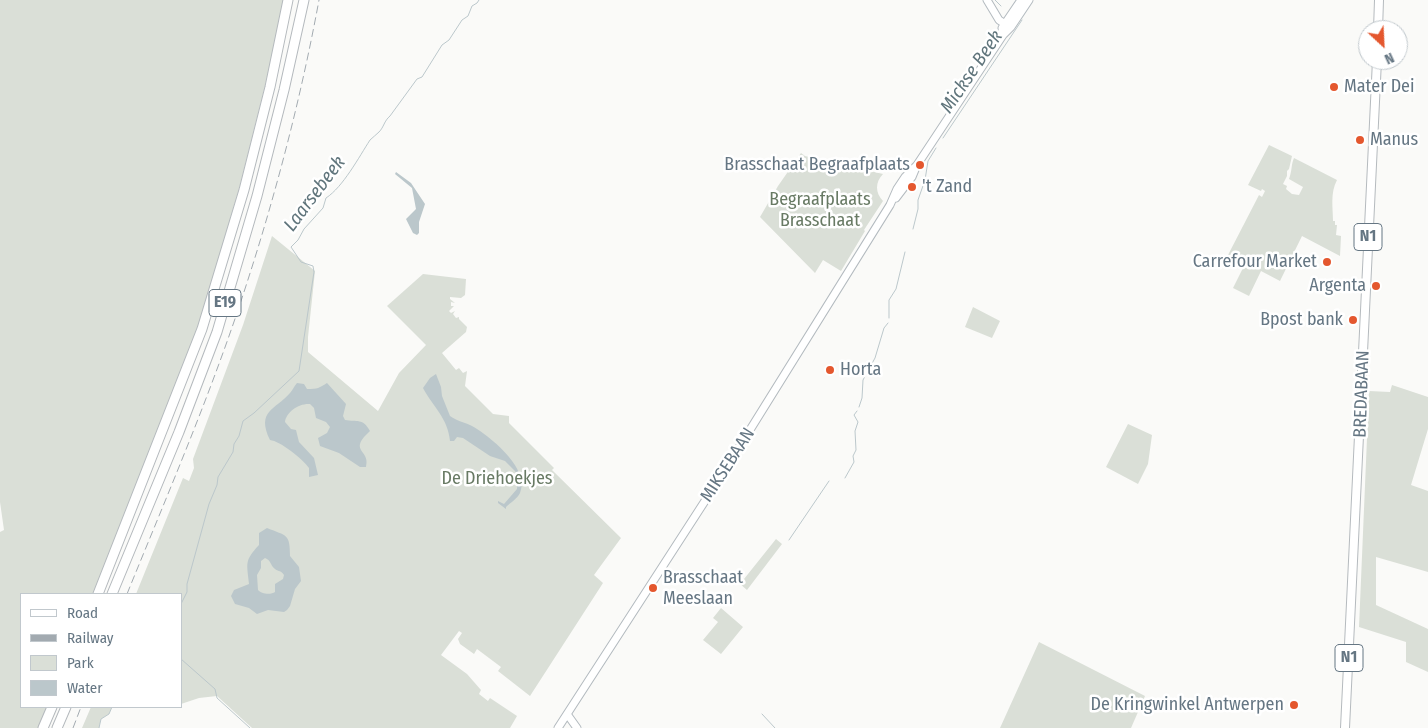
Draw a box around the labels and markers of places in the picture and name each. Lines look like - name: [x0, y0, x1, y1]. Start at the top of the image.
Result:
- place label: Mater Dei: [1344, 76, 1415, 98]
- marker: Mater Dei: [1328, 81, 1340, 93]
- place label: Manus: [1370, 129, 1418, 151]
- marker: Manus: [1354, 134, 1366, 146]
- place label: Brasschaat Begraafplaats: [724, 154, 910, 176]
- marker: Brasschaat Begraafplaats: [914, 159, 926, 171]
- place label: 't Zand: [922, 176, 972, 198]
- marker: 't Zand: [906, 181, 918, 193]
- place label: Carrefour Market: [1193, 251, 1317, 273]
- marker: Carrefour Market: [1321, 256, 1333, 268]
- place label: Argenta: [1309, 275, 1366, 297]
- marker: Argenta: [1370, 280, 1382, 292]
- place label: Bpost bank: [1260, 309, 1343, 331]
- marker: Bpost bank: [1347, 314, 1359, 326]
- place label: Horta: [840, 359, 881, 381]
- marker: Horta: [824, 364, 836, 376]
- place label: Brasschaat Meeslaan: [663, 567, 743, 610]
- marker: Brasschaat Meeslaan: [647, 582, 659, 594]
- place label: De Kringwinkel Antwerpen: [1090, 694, 1284, 716]
- marker: De Kringwinkel Antwerpen: [1288, 699, 1300, 711]

